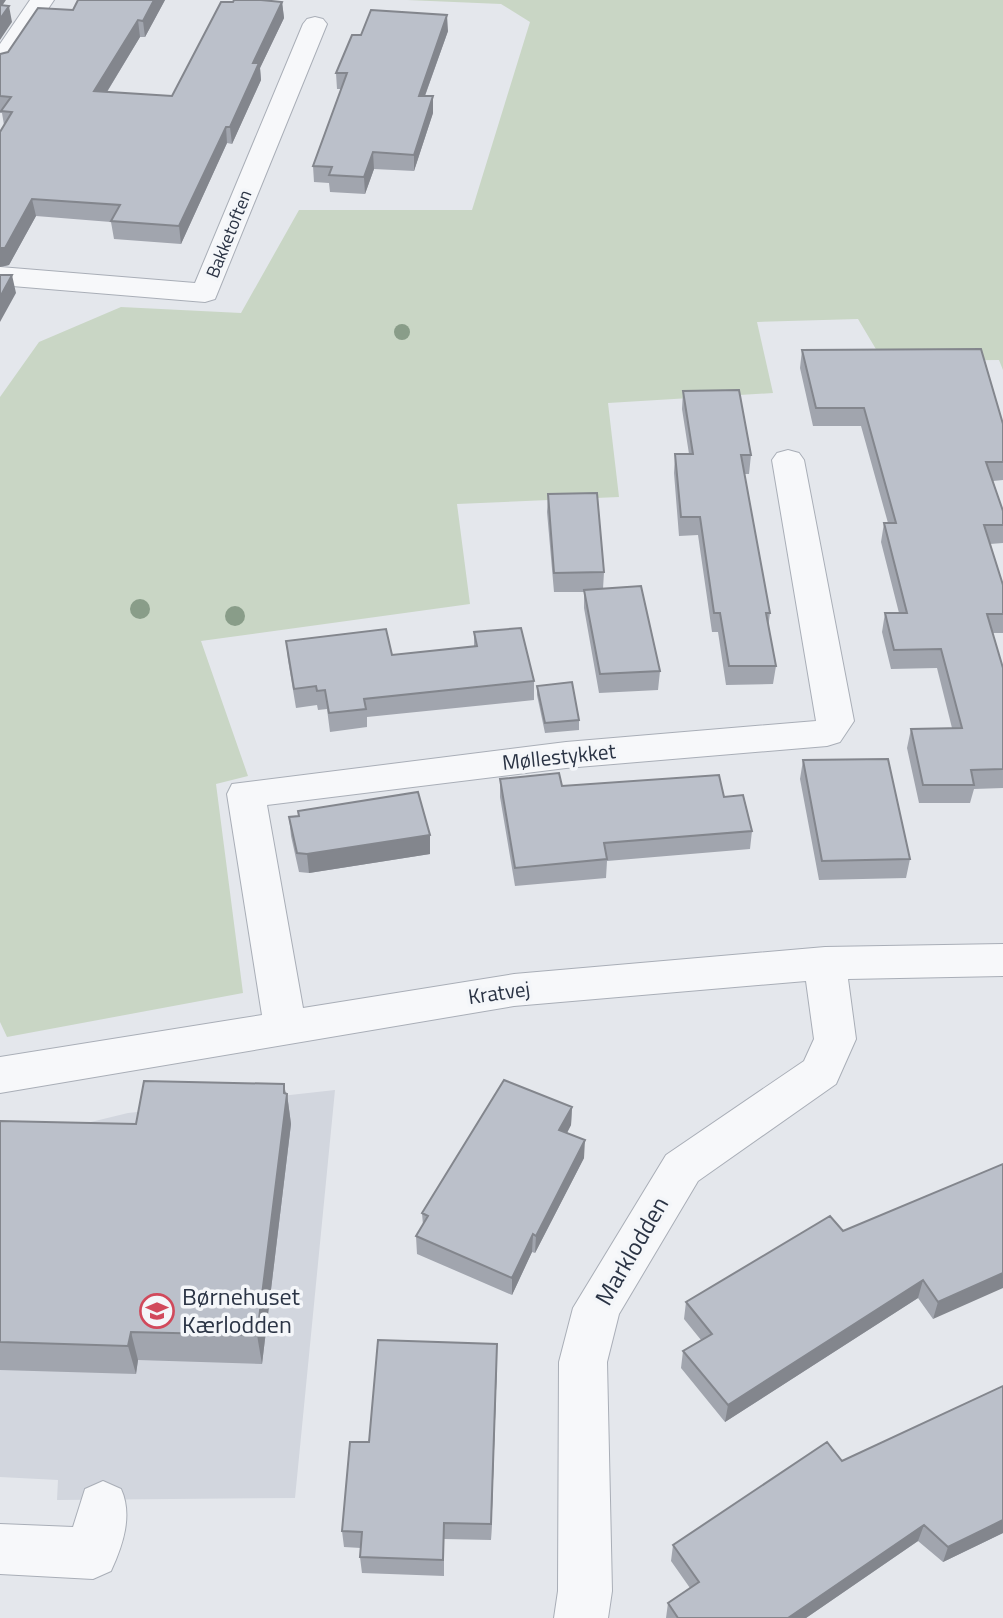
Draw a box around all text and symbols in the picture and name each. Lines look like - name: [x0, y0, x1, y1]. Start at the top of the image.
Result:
- street label: Bakketoften: [199, 186, 258, 282]
- street label: Møllestykket: [501, 734, 618, 778]
- street label: Kratvej: [466, 972, 532, 1012]
- street label: Marklodden: [585, 1189, 677, 1312]
- place label: Børnehuset Kærlodden: [182, 1278, 301, 1342]
- school or university icon: Børnehuset Kærlodden: [138, 1292, 176, 1330]

